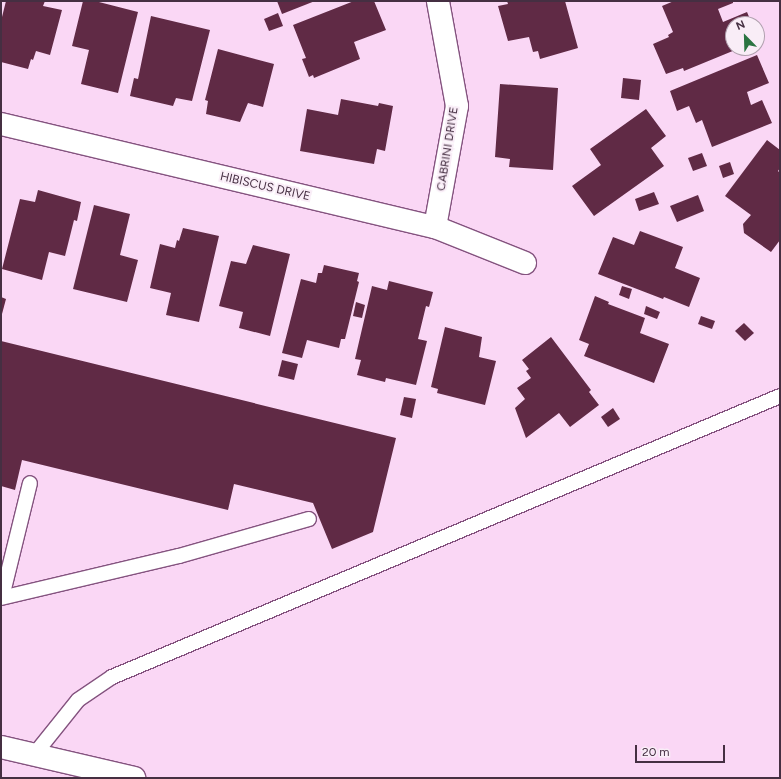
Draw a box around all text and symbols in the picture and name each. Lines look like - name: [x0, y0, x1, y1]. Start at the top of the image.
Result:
- north arrow: [725, 16, 765, 56]
- text: N: [734, 18, 747, 33]
- street label: CABRINI DRIVE: [434, 106, 462, 192]
- street label: HIBISCUS DRIVE: [218, 170, 312, 204]
- scale bar: [637, 737, 727, 763]
- text: 20 m: [642, 745, 670, 759]

